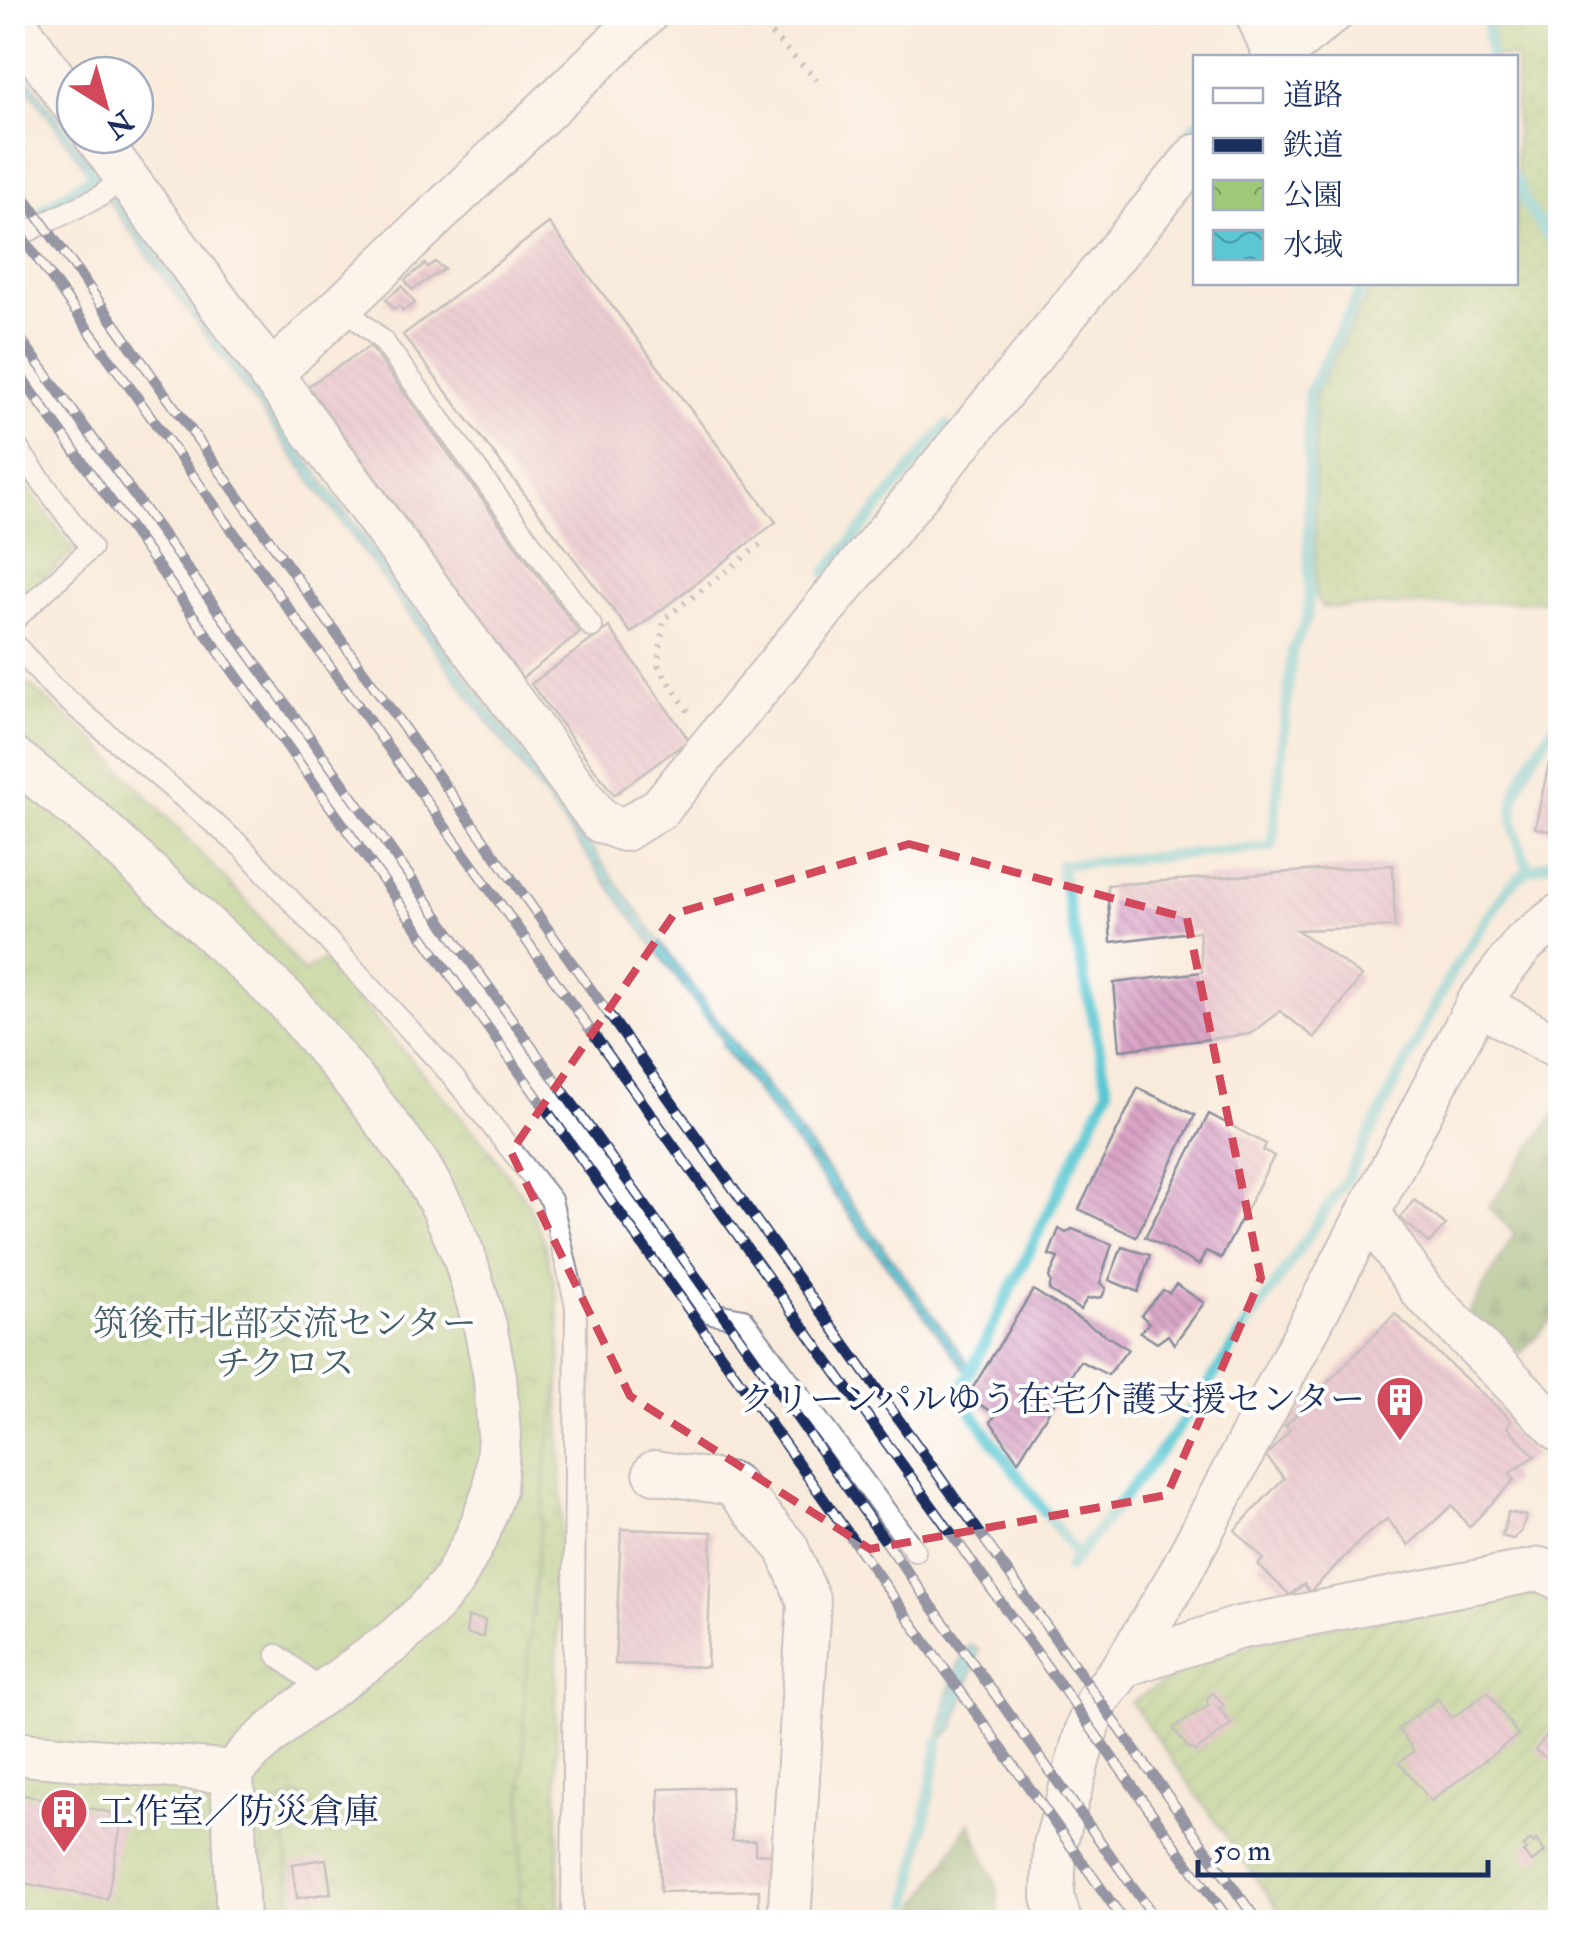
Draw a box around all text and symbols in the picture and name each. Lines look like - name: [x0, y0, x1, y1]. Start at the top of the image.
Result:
- north arrow: [55, 55, 155, 155]
- legend: [1193, 55, 1518, 285]
- text: 道路: [1283, 77, 1343, 114]
- text: N: [98, 102, 140, 146]
- text: 鉄道: [1283, 127, 1343, 164]
- text: 公園: [1283, 177, 1343, 214]
- text: 水域: [1283, 227, 1343, 264]
- park label: 筑後市北部交流センター チクロス: [93, 1302, 477, 1386]
- building icon: クリーンパルゆう在宅介護支援センター: [1374, 1374, 1426, 1442]
- place label: クリーンパルゆう在宅介護支援センター: [740, 1378, 1365, 1422]
- building icon: 工作室／防災倉庫: [38, 1786, 90, 1854]
- place label: 工作室／防災倉庫: [99, 1790, 379, 1834]
- scale bar: [1198, 1815, 1488, 1877]
- text: 50 m: [1213, 1832, 1271, 1869]

